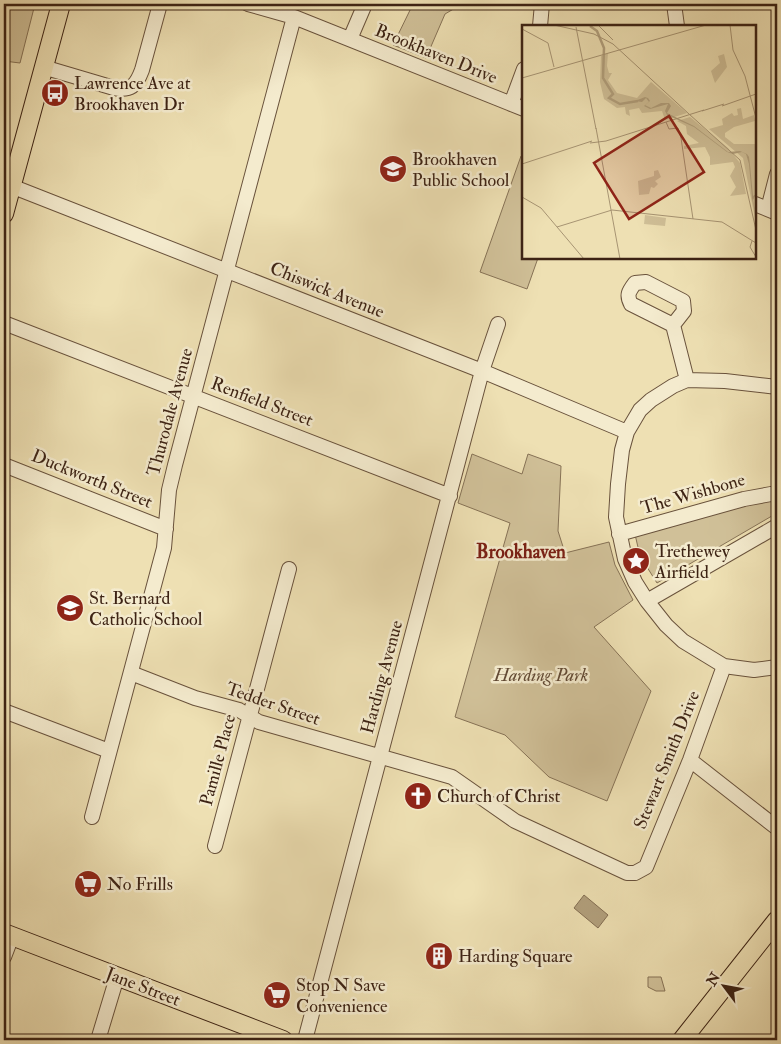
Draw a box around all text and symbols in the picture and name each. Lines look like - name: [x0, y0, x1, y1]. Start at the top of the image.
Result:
- street label: Brookhaven Drive: [371, 19, 501, 89]
- inset map: [522, 25, 756, 259]
- place label: Lawrence Ave at Brookhaven Dr: [74, 72, 191, 116]
- bus stop icon: Lawrence Ave at Brookhaven Dr: [40, 78, 70, 108]
- place label: Brookhaven Public School: [412, 148, 510, 192]
- school or university icon: Brookhaven Public School: [378, 154, 408, 184]
- street label: Chiswick Avenue: [267, 257, 388, 324]
- street label: Thurodale Avenue: [142, 345, 198, 479]
- street label: Renfield Street: [208, 372, 316, 432]
- street label: Duckworth Street: [28, 444, 156, 514]
- street label: The Wishbone: [638, 468, 748, 520]
- district label: Brookhaven: [476, 540, 566, 564]
- place label: Trethewey Airfield: [654, 540, 731, 584]
- place icon: Trethewey Airfield: [621, 546, 651, 576]
- place label: St. Bernard Catholic School: [89, 587, 203, 631]
- school or university icon: St. Bernard Catholic School: [55, 593, 85, 623]
- street label: Harding Avenue: [356, 617, 408, 736]
- park label: Harding Park: [493, 664, 588, 687]
- street label: Tedder Street: [223, 677, 323, 731]
- street label: Stewart Smith Drive: [629, 687, 705, 832]
- street label: Pamille Place: [195, 711, 241, 808]
- church icon: Church of Christ: [403, 781, 433, 811]
- place label: Church of Christ: [437, 785, 561, 808]
- supermarket icon: No Frills: [73, 869, 103, 899]
- place label: No Frills: [107, 873, 173, 896]
- building icon: Harding Square: [424, 941, 454, 971]
- place label: Harding Square: [458, 945, 573, 968]
- street label: Jane Street: [101, 962, 184, 1012]
- north arrow: [698, 962, 748, 1012]
- text: N: [702, 969, 724, 990]
- place label: Stop N Save Convenience: [296, 974, 388, 1018]
- supermarket icon: Stop N Save Convenience: [262, 980, 292, 1010]

